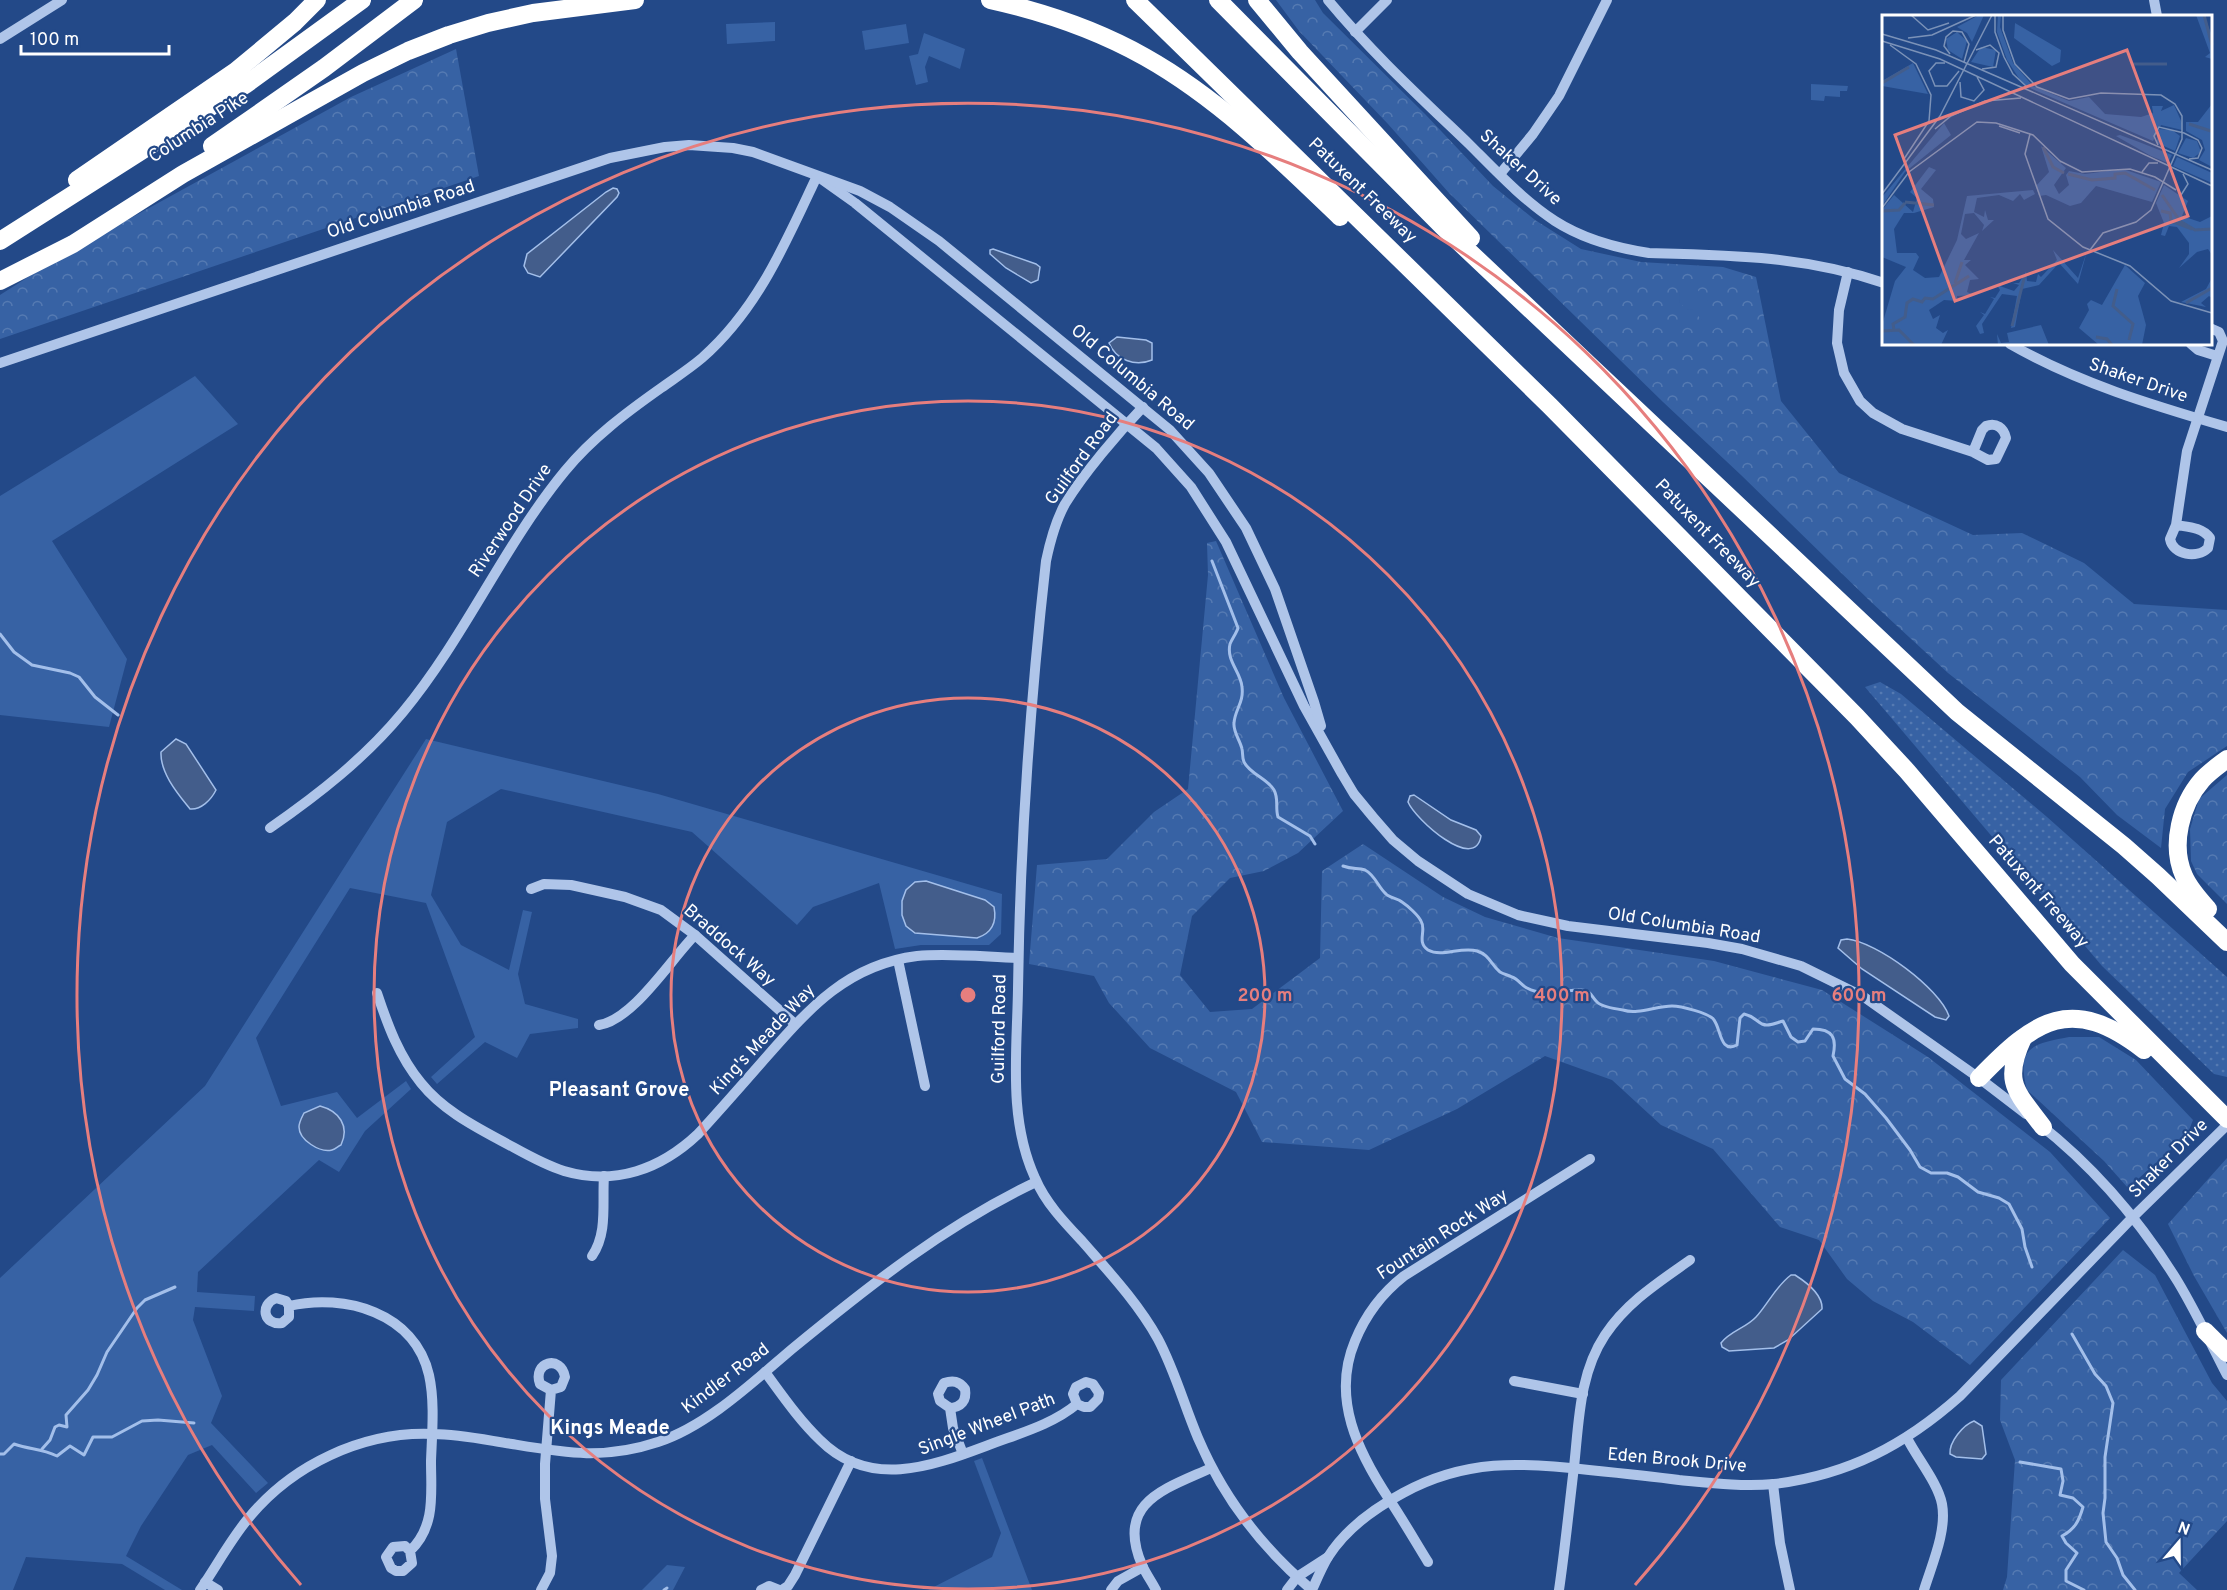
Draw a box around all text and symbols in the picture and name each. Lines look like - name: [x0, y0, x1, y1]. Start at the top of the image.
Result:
- inset map: [1882, 15, 2212, 345]
- scale bar: [21, 18, 170, 56]
- text: 100 m: [30, 29, 79, 52]
- street label: Columbia Pike: [145, 87, 253, 169]
- street label: Shaker Drive: [1474, 125, 1566, 211]
- street label: Patuxent Freeway: [1303, 133, 1421, 249]
- street label: Old Columbia Road: [324, 175, 478, 245]
- street label: Old Columbia Road: [1066, 320, 1198, 436]
- street label: Shaker Drive: [2085, 353, 2191, 409]
- street label: Guilford Road: [1040, 408, 1124, 510]
- street label: Riverwood Drive: [464, 459, 558, 583]
- street label: Patuxent Freeway: [1649, 475, 1765, 593]
- street label: Patuxent Freeway: [1982, 831, 2094, 953]
- street label: Braddock Way: [678, 900, 780, 992]
- street label: Old Columbia Road: [1606, 903, 1762, 949]
- street label: Guilford Road: [988, 974, 1012, 1084]
- street label: King's Meade Way: [705, 979, 821, 1101]
- centre of rings: [958, 985, 978, 1005]
- text: 200 m: [1237, 985, 1293, 1008]
- text: 400 m: [1534, 985, 1590, 1008]
- text: 600 m: [1831, 985, 1887, 1008]
- district label: Pleasant Grove: [549, 1078, 689, 1104]
- street label: Shaker Drive: [2124, 1114, 2214, 1204]
- street label: Fountain Rock Way: [1373, 1184, 1513, 1286]
- street label: Kindler Road: [677, 1338, 775, 1420]
- street label: Single Wheel Path: [915, 1388, 1059, 1462]
- district label: Kings Meade: [550, 1416, 670, 1442]
- street label: Eden Brook Drive: [1606, 1443, 1748, 1479]
- north arrow: [2149, 1512, 2209, 1572]
- text: N: [2175, 1518, 2192, 1541]

